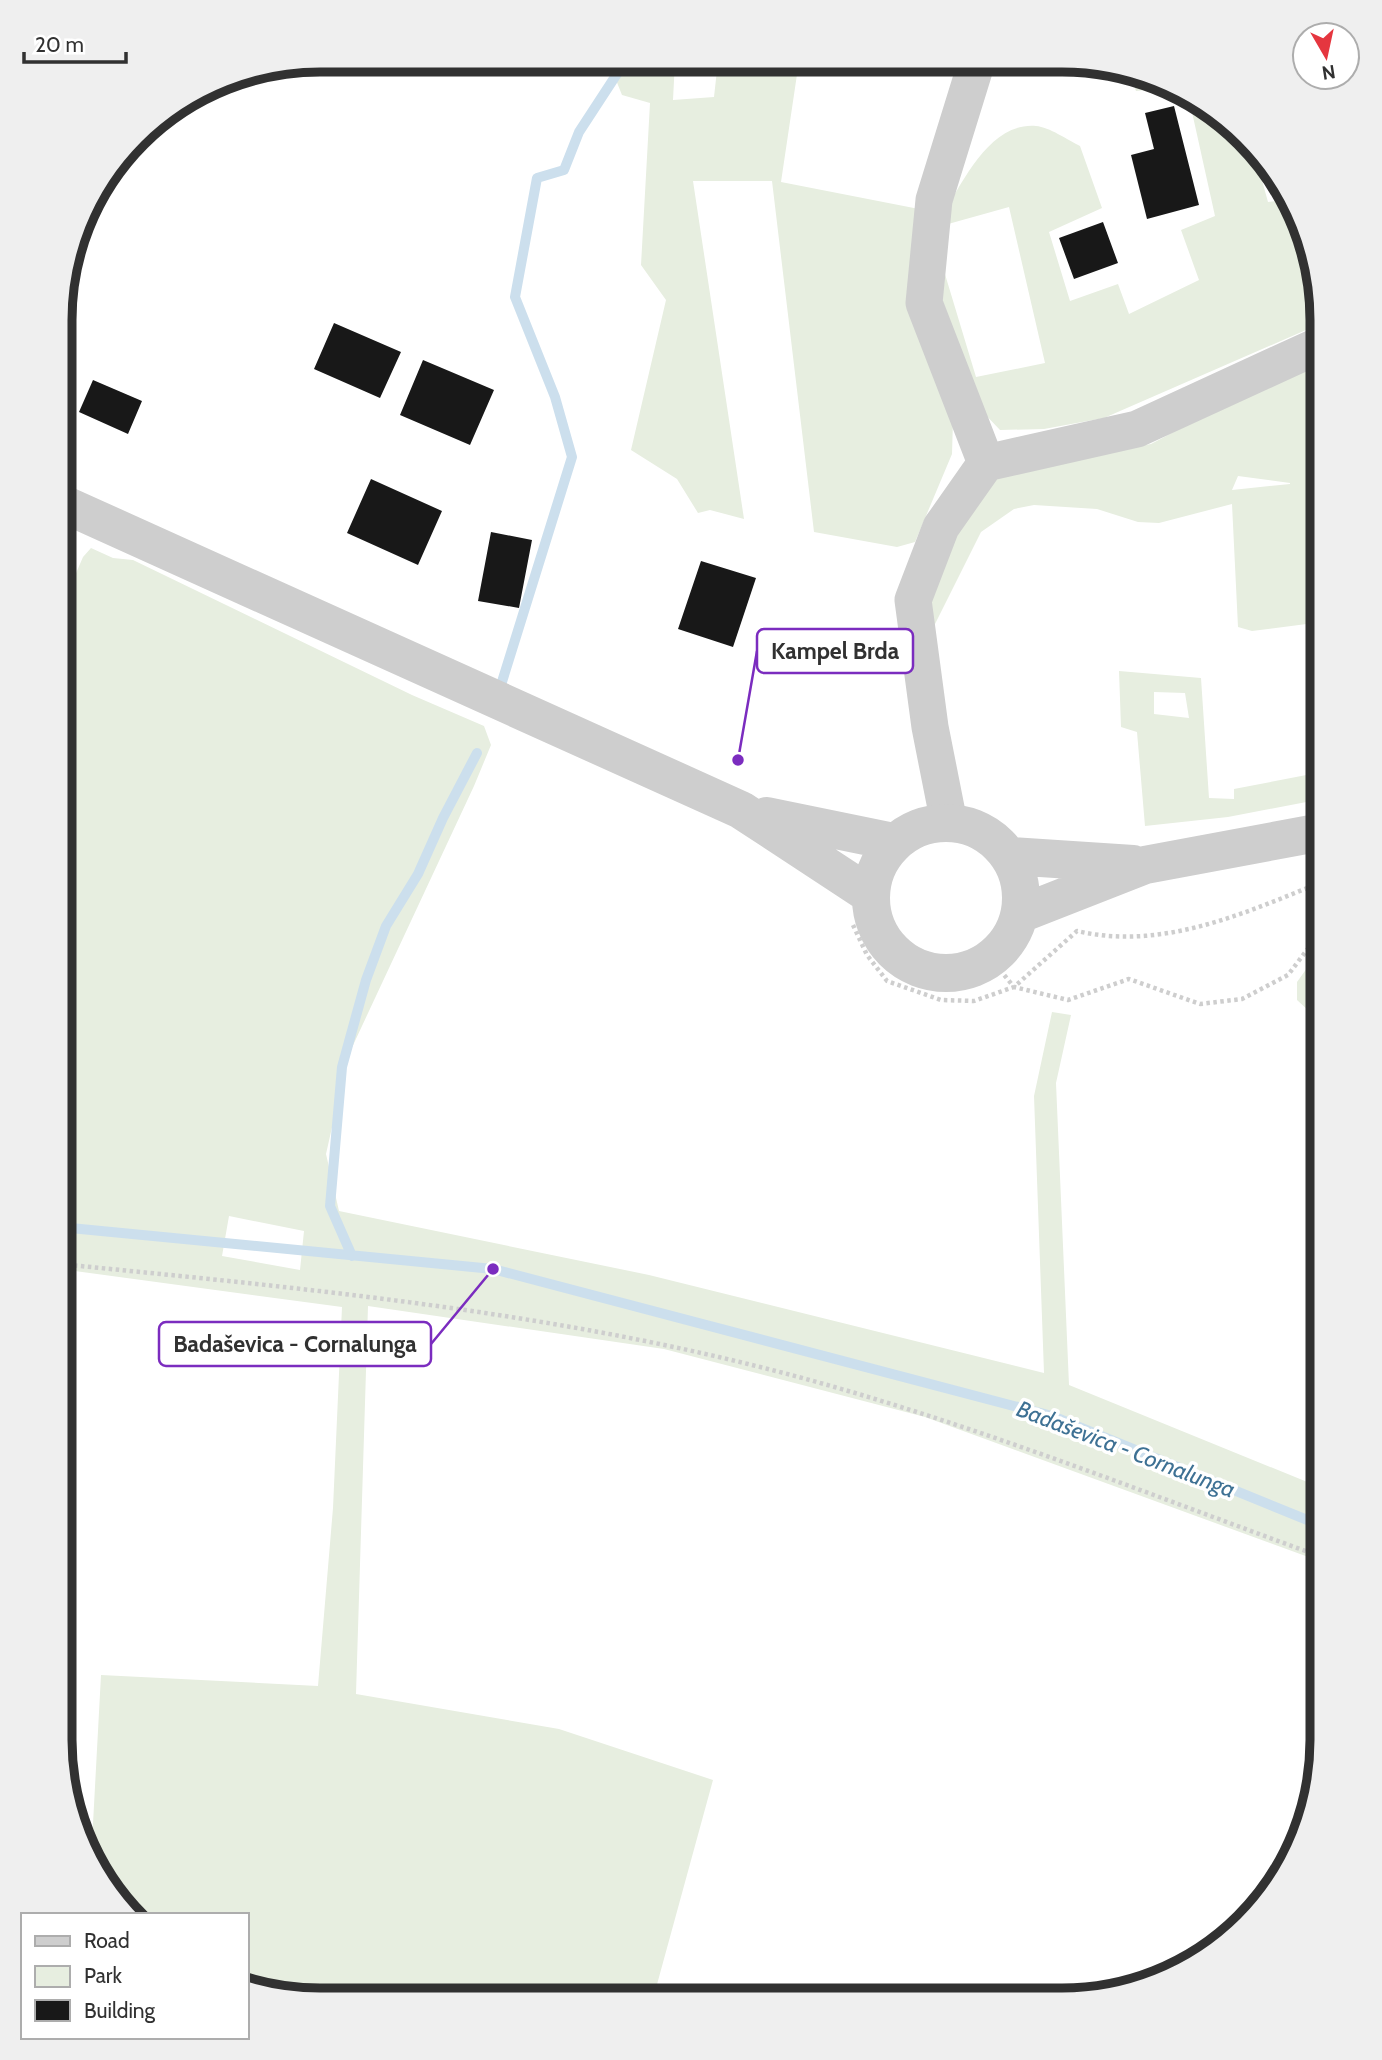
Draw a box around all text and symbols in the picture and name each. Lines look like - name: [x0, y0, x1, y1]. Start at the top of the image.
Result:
- scale bar: [24, 21, 126, 65]
- north arrow: [1291, 21, 1361, 91]
- text: 20 m: [35, 32, 84, 57]
- text: N: [1320, 60, 1337, 85]
- callout: Kampel Brda: [757, 629, 913, 673]
- text: Kampel Brda: [771, 637, 900, 665]
- callout: Badaševica - Cornalunga: [159, 1322, 431, 1366]
- text: Badaševica - Cornalunga: [173, 1330, 417, 1358]
- water label: Badaševica - Cornalunga: [1013, 1394, 1239, 1504]
- legend: [21, 1913, 248, 2039]
- text: Road: [84, 1928, 130, 1953]
- text: Park: [84, 1963, 122, 1988]
- text: Building: [84, 1998, 156, 2023]

